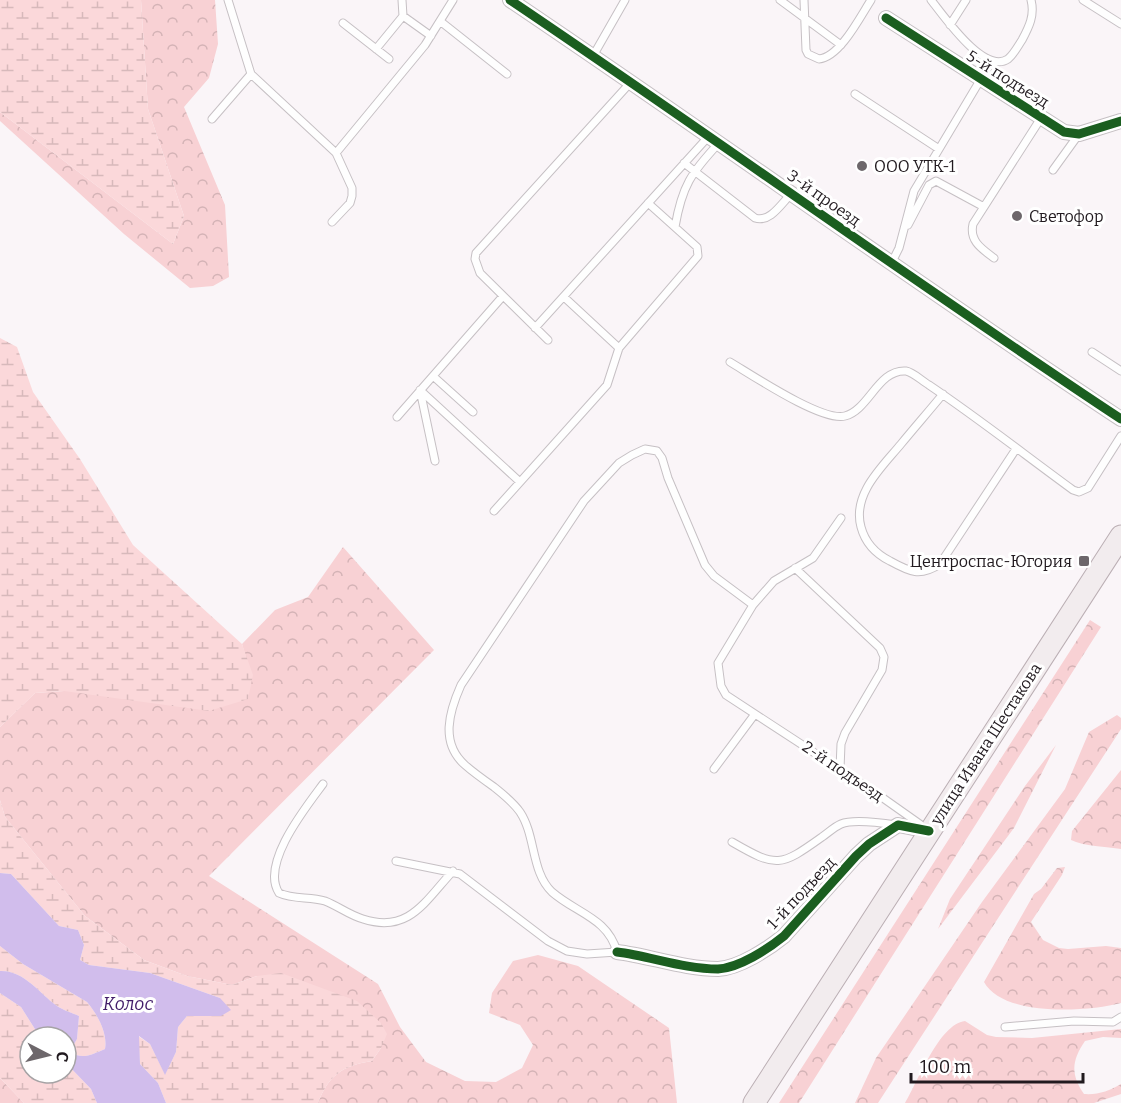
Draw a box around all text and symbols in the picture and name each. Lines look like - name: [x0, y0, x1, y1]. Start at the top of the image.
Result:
- street label: 5-й подъезд: [963, 46, 1053, 112]
- place label: ООО УТК-1: [874, 157, 956, 176]
- marker: ООО УТК-1: [855, 159, 869, 173]
- street label: 3-й проезд: [784, 166, 865, 230]
- place label: Светофор: [1029, 207, 1104, 226]
- marker: Светофор: [1010, 209, 1024, 223]
- place label: Центроспас-Югория: [910, 552, 1072, 571]
- marker: Центроспас-Югория: [1077, 554, 1091, 568]
- street label: улица Ивана Шестакова: [926, 659, 1046, 829]
- street label: 2-й подъезд: [799, 737, 887, 805]
- street label: 1-й подъезд: [763, 853, 839, 933]
- water label: Колос: [103, 993, 154, 1015]
- north arrow: [18, 1025, 78, 1085]
- scale bar: [911, 1046, 1084, 1084]
- text: С: [52, 1051, 72, 1063]
- text: 100 m: [920, 1056, 971, 1078]

